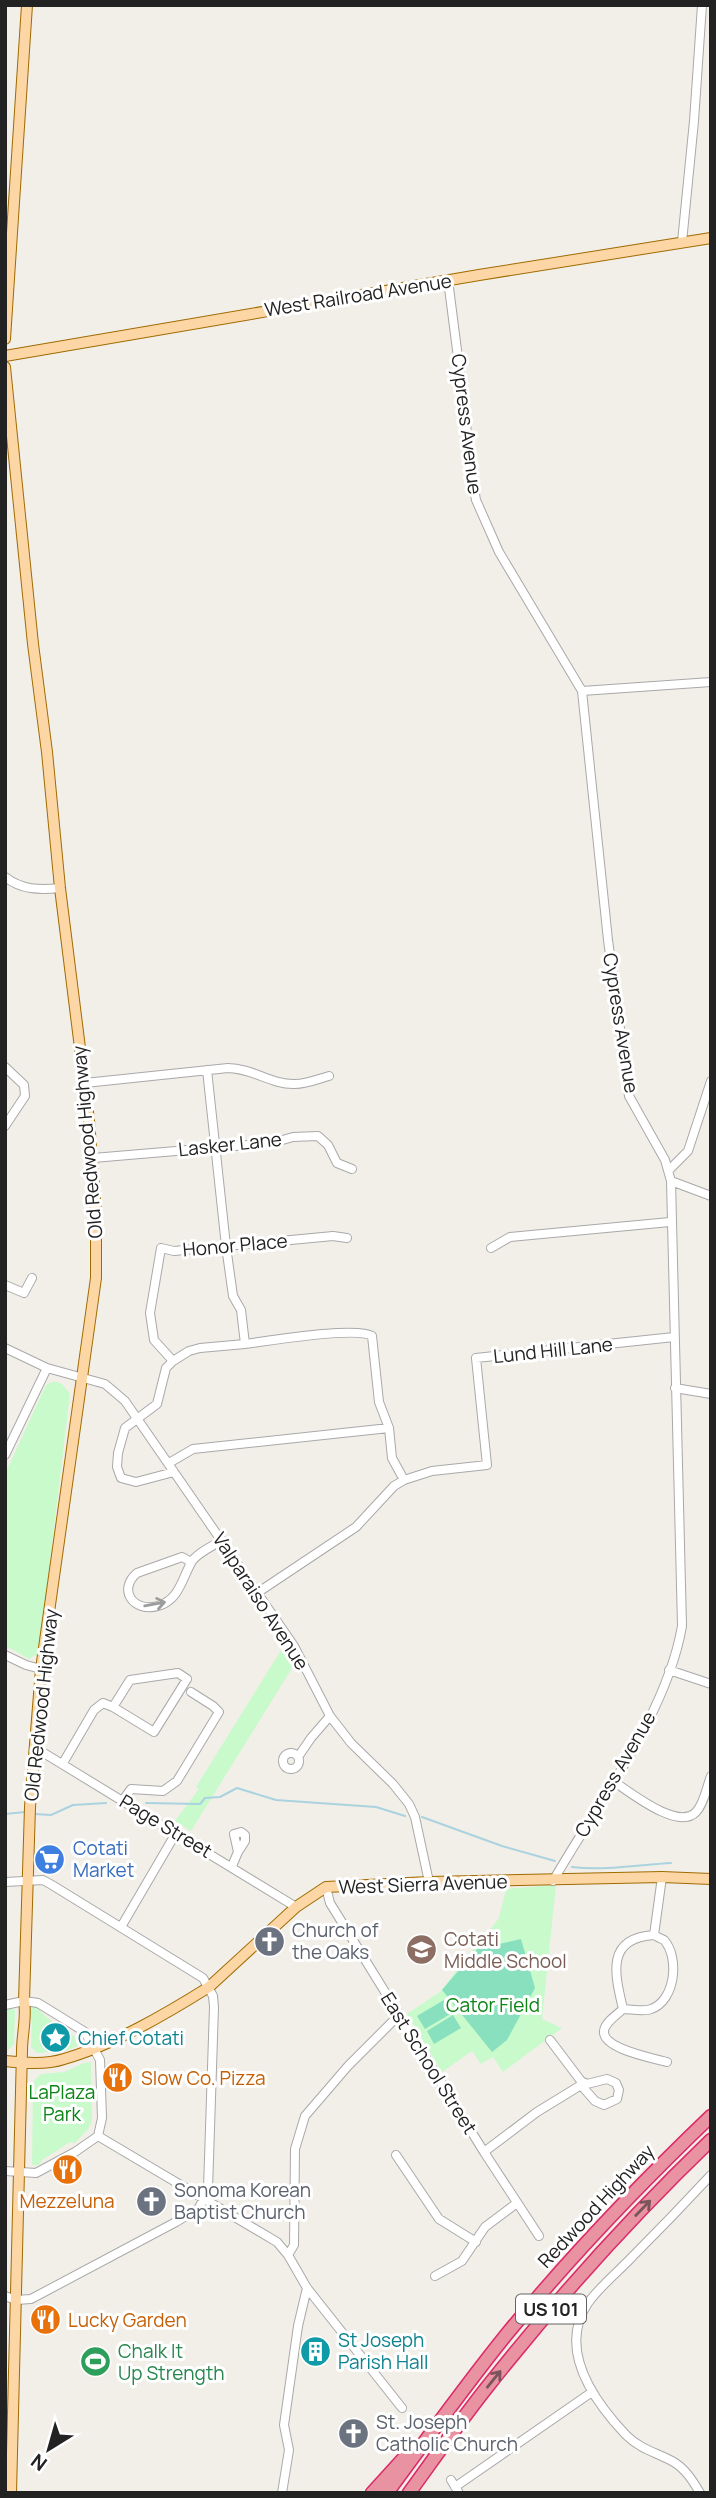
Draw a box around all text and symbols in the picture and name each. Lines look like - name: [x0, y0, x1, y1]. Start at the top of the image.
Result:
- street label: West Railroad Avenue: [263, 267, 453, 323]
- street label: Cypress Avenue: [445, 352, 489, 496]
- street label: Cypress Avenue: [597, 951, 645, 1095]
- street label: Old Redwood Highway: [66, 1045, 108, 1239]
- street label: Lasker Lane: [177, 1126, 283, 1162]
- street label: Honor Place: [181, 1227, 289, 1263]
- street label: Lund Hill Lane: [492, 1331, 614, 1369]
- street label: Valparaiso Avenue: [207, 1527, 315, 1675]
- one-way arrow: [143, 1597, 166, 1610]
- street label: Old Redwood Highway: [18, 1608, 64, 1802]
- street label: Cypress Avenue: [568, 1706, 662, 1842]
- street label: Page Street: [115, 1788, 217, 1864]
- place label: Cotati Market: [73, 1835, 134, 1883]
- supermarket icon: Cotati Market: [33, 1842, 67, 1876]
- street label: West Sierra Avenue: [338, 1868, 508, 1900]
- place label: Church of the Oaks: [292, 1917, 379, 1965]
- church icon: Church of the Oaks: [252, 1924, 286, 1958]
- place label: Cotati Middle School: [444, 1926, 567, 1974]
- school or university icon: Cotati Middle School: [404, 1933, 438, 1967]
- street label: East School Street: [375, 1987, 483, 2139]
- park label: Cator Field: [446, 1992, 540, 2018]
- place icon: Chief Cotati: [38, 2021, 72, 2055]
- place label: Chief Cotati: [78, 2025, 184, 2051]
- restaurant icon: Slow Co. Pizza: [101, 2061, 135, 2095]
- place label: Slow Co. Pizza: [141, 2065, 265, 2091]
- park label: LaPlaza Park: [29, 2079, 95, 2127]
- street label: Redwood Highway: [532, 2139, 660, 2273]
- restaurant icon: Mezzeluna: [50, 2153, 84, 2187]
- place label: Sonoma Korean Baptist Church: [174, 2177, 311, 2225]
- church icon: Sonoma Korean Baptist Church: [134, 2184, 168, 2218]
- place label: Mezzeluna: [19, 2188, 115, 2214]
- one-way arrow: [634, 2199, 651, 2216]
- road number: US 101: [516, 2294, 586, 2323]
- restaurant icon: Lucky Garden: [28, 2303, 62, 2337]
- place label: Lucky Garden: [68, 2307, 187, 2333]
- place label: St Joseph Parish Hall: [338, 2327, 428, 2375]
- building icon: St Joseph Parish Hall: [298, 2334, 332, 2368]
- place label: Chalk It Up Strength: [118, 2338, 225, 2386]
- sports icon: Chalk It Up Strength: [78, 2345, 112, 2379]
- one-way arrow: [486, 2371, 501, 2389]
- place label: St. Joseph Catholic Church: [376, 2409, 518, 2457]
- north arrow: [14, 2414, 84, 2484]
- church icon: St. Joseph Catholic Church: [336, 2416, 370, 2450]
- text: N: [25, 2448, 52, 2477]

